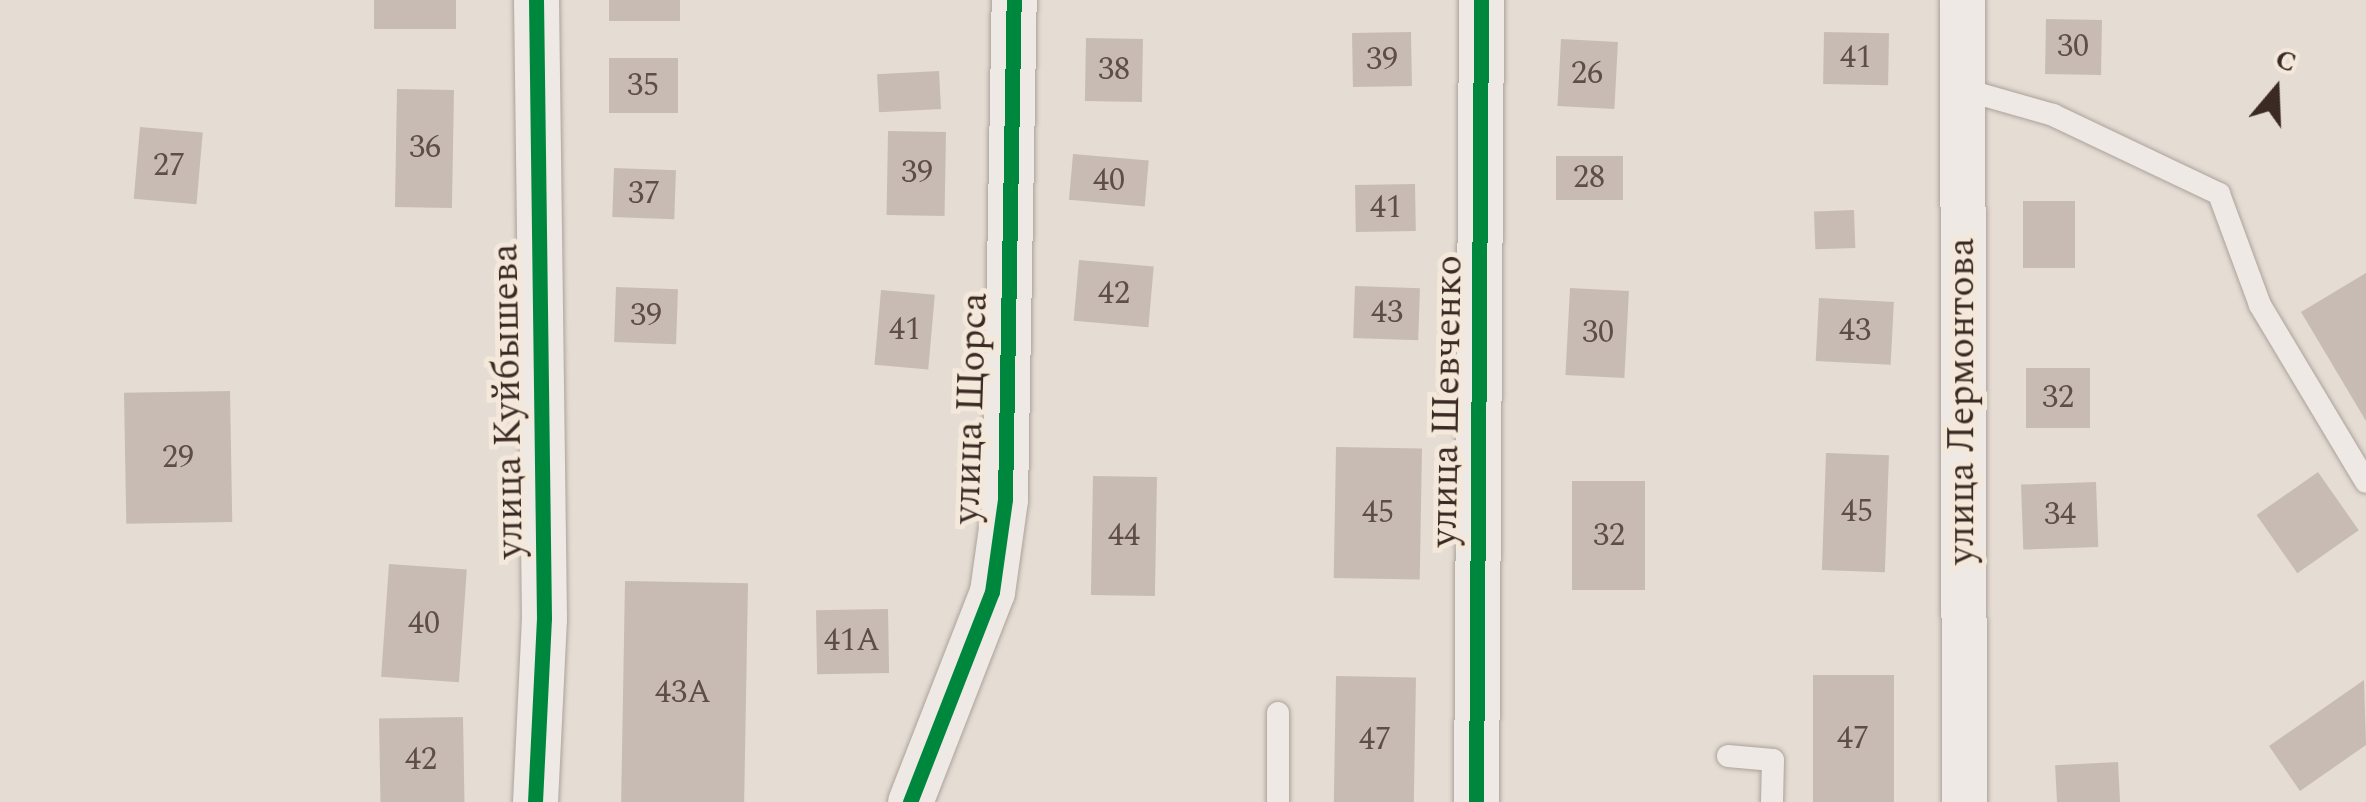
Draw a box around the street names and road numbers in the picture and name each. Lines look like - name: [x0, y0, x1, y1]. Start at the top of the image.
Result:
- street label: улица Лермонтова: [1940, 238, 1986, 564]
- street label: улица Куйбышева: [483, 243, 535, 559]
- street label: улица Шевченко: [1423, 255, 1473, 547]
- street label: улица Щорса: [945, 292, 999, 524]

